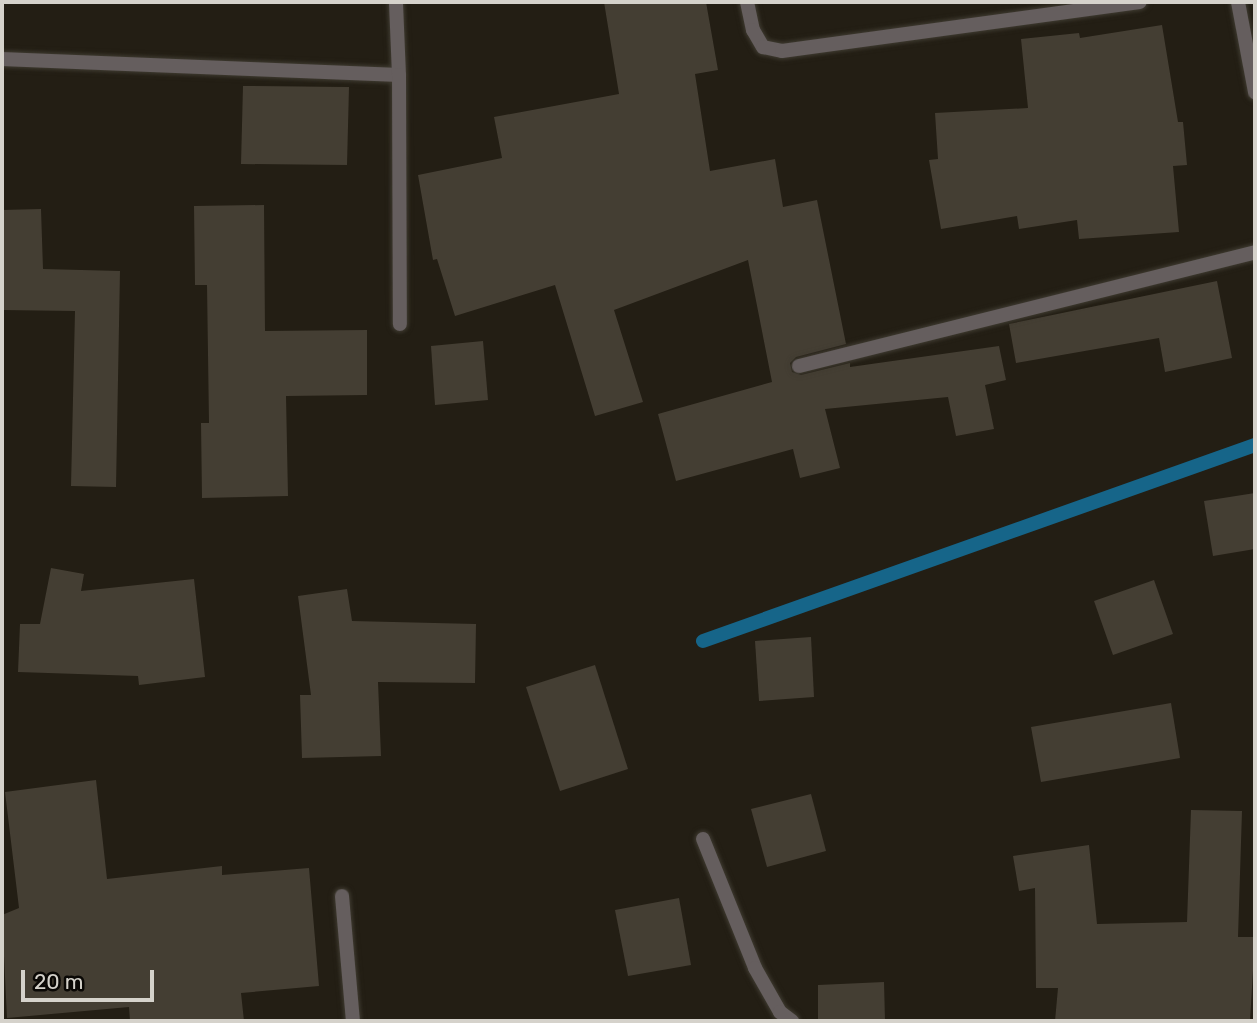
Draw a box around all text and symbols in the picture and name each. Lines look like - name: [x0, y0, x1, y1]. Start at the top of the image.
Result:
- scale bar: [24, 956, 158, 1000]
- text: 20 m: [34, 969, 83, 994]

